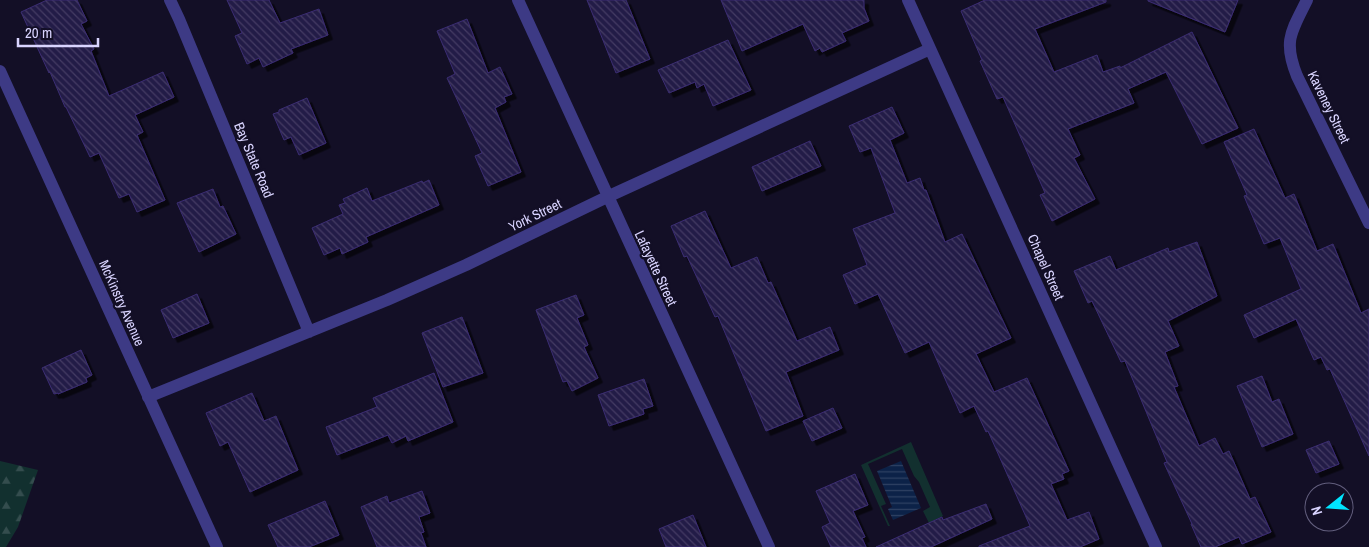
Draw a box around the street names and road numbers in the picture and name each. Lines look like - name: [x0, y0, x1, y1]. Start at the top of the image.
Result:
- street label: Kaveney Street: [1304, 68, 1354, 146]
- street label: Bay State Road: [230, 119, 278, 201]
- street label: York Street: [506, 195, 564, 235]
- street label: Lafayette Street: [631, 227, 681, 309]
- street label: Chapel Street: [1024, 231, 1068, 303]
- street label: McKinstry Avenue: [95, 257, 149, 349]

